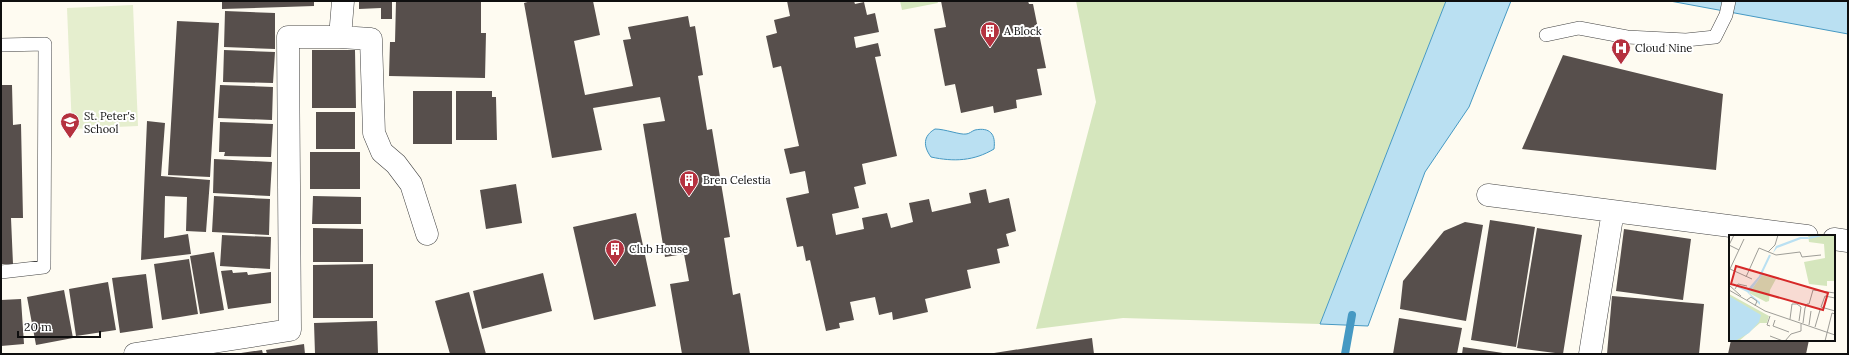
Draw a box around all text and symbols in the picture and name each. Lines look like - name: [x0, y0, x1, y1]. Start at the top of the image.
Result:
- building icon: A Block: [979, 20, 1001, 48]
- place label: A Block: [1003, 24, 1042, 38]
- hospital icon: Cloud Nine: [1610, 37, 1632, 65]
- place label: Cloud Nine: [1635, 41, 1692, 55]
- place label: St. Peter's School: [84, 109, 135, 136]
- school or university icon: St. Peter's School: [59, 111, 81, 139]
- building icon: Bren Celestia: [678, 169, 700, 197]
- place label: Bren Celestia: [703, 173, 771, 187]
- inset map: [1729, 235, 1835, 341]
- building icon: Club House: [604, 238, 626, 266]
- place label: Club House: [629, 242, 688, 256]
- scale bar: [18, 313, 100, 339]
- text: 20 m: [24, 319, 52, 334]

